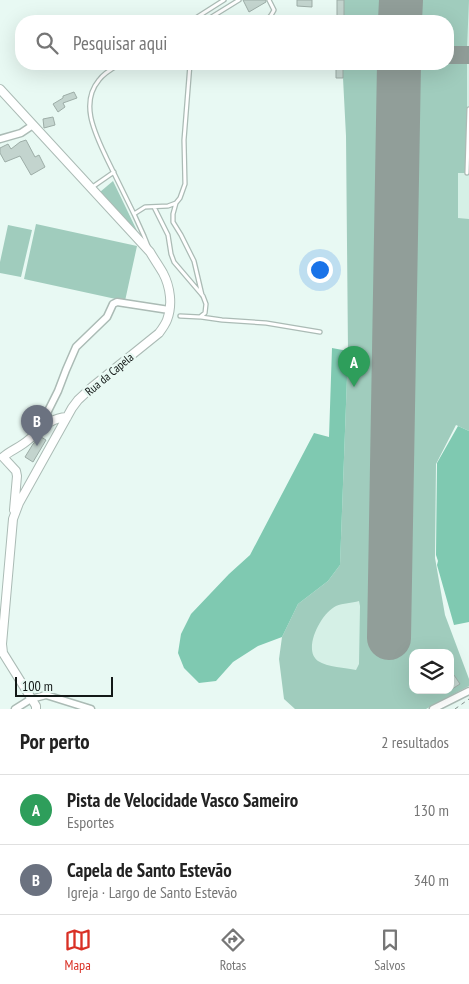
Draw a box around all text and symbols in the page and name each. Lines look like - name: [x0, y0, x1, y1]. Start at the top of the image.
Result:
- search box: [15, 15, 454, 70]
- icon: search: [33, 29, 61, 57]
- text: Pesquisar aqui: [73, 31, 167, 55]
- your location: [307, 257, 333, 283]
- pin: A: [338, 346, 370, 387]
- street label: Rua da Capela: [82, 349, 136, 399]
- pin: B: [21, 405, 53, 446]
- map controls: [409, 649, 454, 694]
- button: layers: [409, 649, 454, 694]
- scale bar: [15, 674, 112, 697]
- text: 100 m: [22, 677, 53, 695]
- text: Por perto: [20, 728, 90, 755]
- text: 2 resultados: [381, 732, 449, 752]
- text: Pista de Velocidade Vasco Sameiro: [67, 788, 298, 812]
- text: A: [32, 800, 40, 820]
- text: 130 m: [414, 800, 449, 820]
- text: Esportes: [67, 812, 114, 832]
- text: Capela de Santo Estevão: [67, 858, 232, 882]
- text: B: [32, 870, 40, 890]
- text: 340 m: [414, 870, 449, 890]
- text: Igreja · Largo de Santo Estevão: [67, 882, 237, 902]
- tab: Mapa: [64, 926, 92, 974]
- tab: Rotas: [219, 926, 247, 974]
- tab: Salvos: [374, 926, 405, 974]

